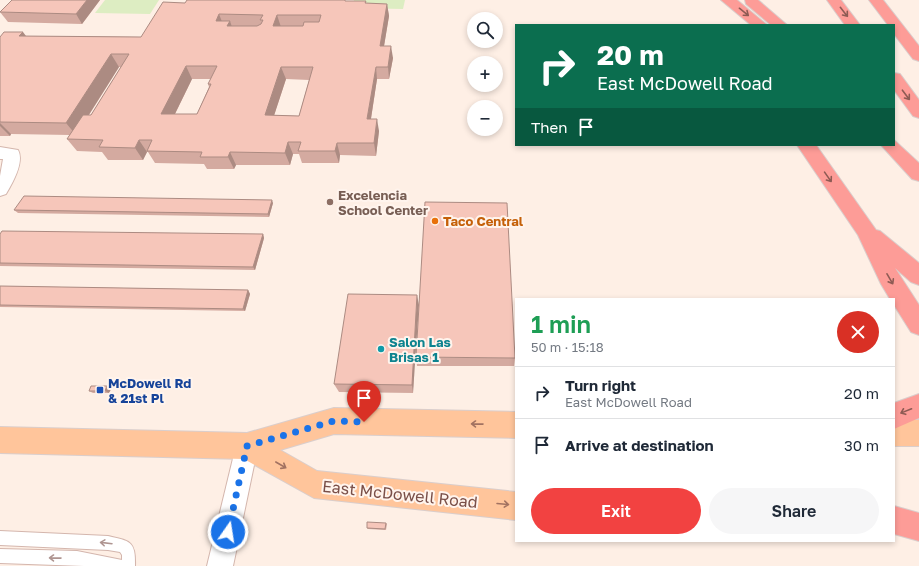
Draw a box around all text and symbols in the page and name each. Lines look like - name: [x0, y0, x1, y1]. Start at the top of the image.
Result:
- one-way arrow: [839, 7, 848, 18]
- one-way arrow: [739, 8, 749, 17]
- map controls: [467, 12, 503, 136]
- button: search: [467, 12, 503, 48]
- text: 20 m: [597, 38, 664, 71]
- icon: right: [531, 40, 583, 92]
- button: +: [467, 56, 503, 92]
- text: East McDowell Road: [597, 72, 773, 94]
- one-way arrow: [902, 89, 911, 100]
- button: −: [467, 100, 503, 136]
- icon: arrive: [575, 116, 597, 138]
- text: Then: [531, 118, 567, 136]
- one-way arrow: [824, 171, 832, 182]
- place label: Excelencia School Center: [338, 187, 428, 218]
- marker: Excelencia School Center: [325, 197, 335, 207]
- place label: Taco Central: [443, 213, 524, 229]
- marker: Taco Central: [430, 216, 440, 226]
- one-way arrow: [886, 273, 894, 285]
- text: 1 min: [531, 309, 591, 338]
- button: close: [837, 311, 879, 353]
- place label: Salon Las Brisas 1: [389, 334, 451, 365]
- text: 50 m · 15:18: [531, 339, 604, 355]
- marker: Salon Las Brisas 1: [376, 344, 386, 354]
- place label: McDowell Rd & 21st Pl: [108, 375, 191, 406]
- text: Turn right: [565, 376, 636, 394]
- pin: [347, 381, 381, 422]
- icon: right: [531, 382, 553, 404]
- text: 20 m: [844, 384, 879, 402]
- marker: McDowell Rd & 21st Pl: [95, 385, 105, 395]
- icon: arrive: [353, 387, 375, 409]
- text: East McDowell Road: [565, 394, 692, 410]
- one-way arrow: [901, 408, 913, 415]
- one-way arrow: [471, 420, 484, 428]
- icon: arrive: [531, 434, 553, 456]
- text: Arrive at destination: [565, 436, 714, 454]
- text: 30 m: [844, 436, 879, 454]
- one-way arrow: [275, 462, 287, 470]
- street label: East McDowell Road: [321, 476, 479, 512]
- button: Exit: [531, 488, 701, 534]
- button: Share: [709, 488, 879, 534]
- one-way arrow: [496, 501, 509, 508]
- position arrow: [207, 511, 249, 553]
- one-way arrow: [100, 539, 113, 547]
- one-way arrow: [49, 554, 62, 562]

